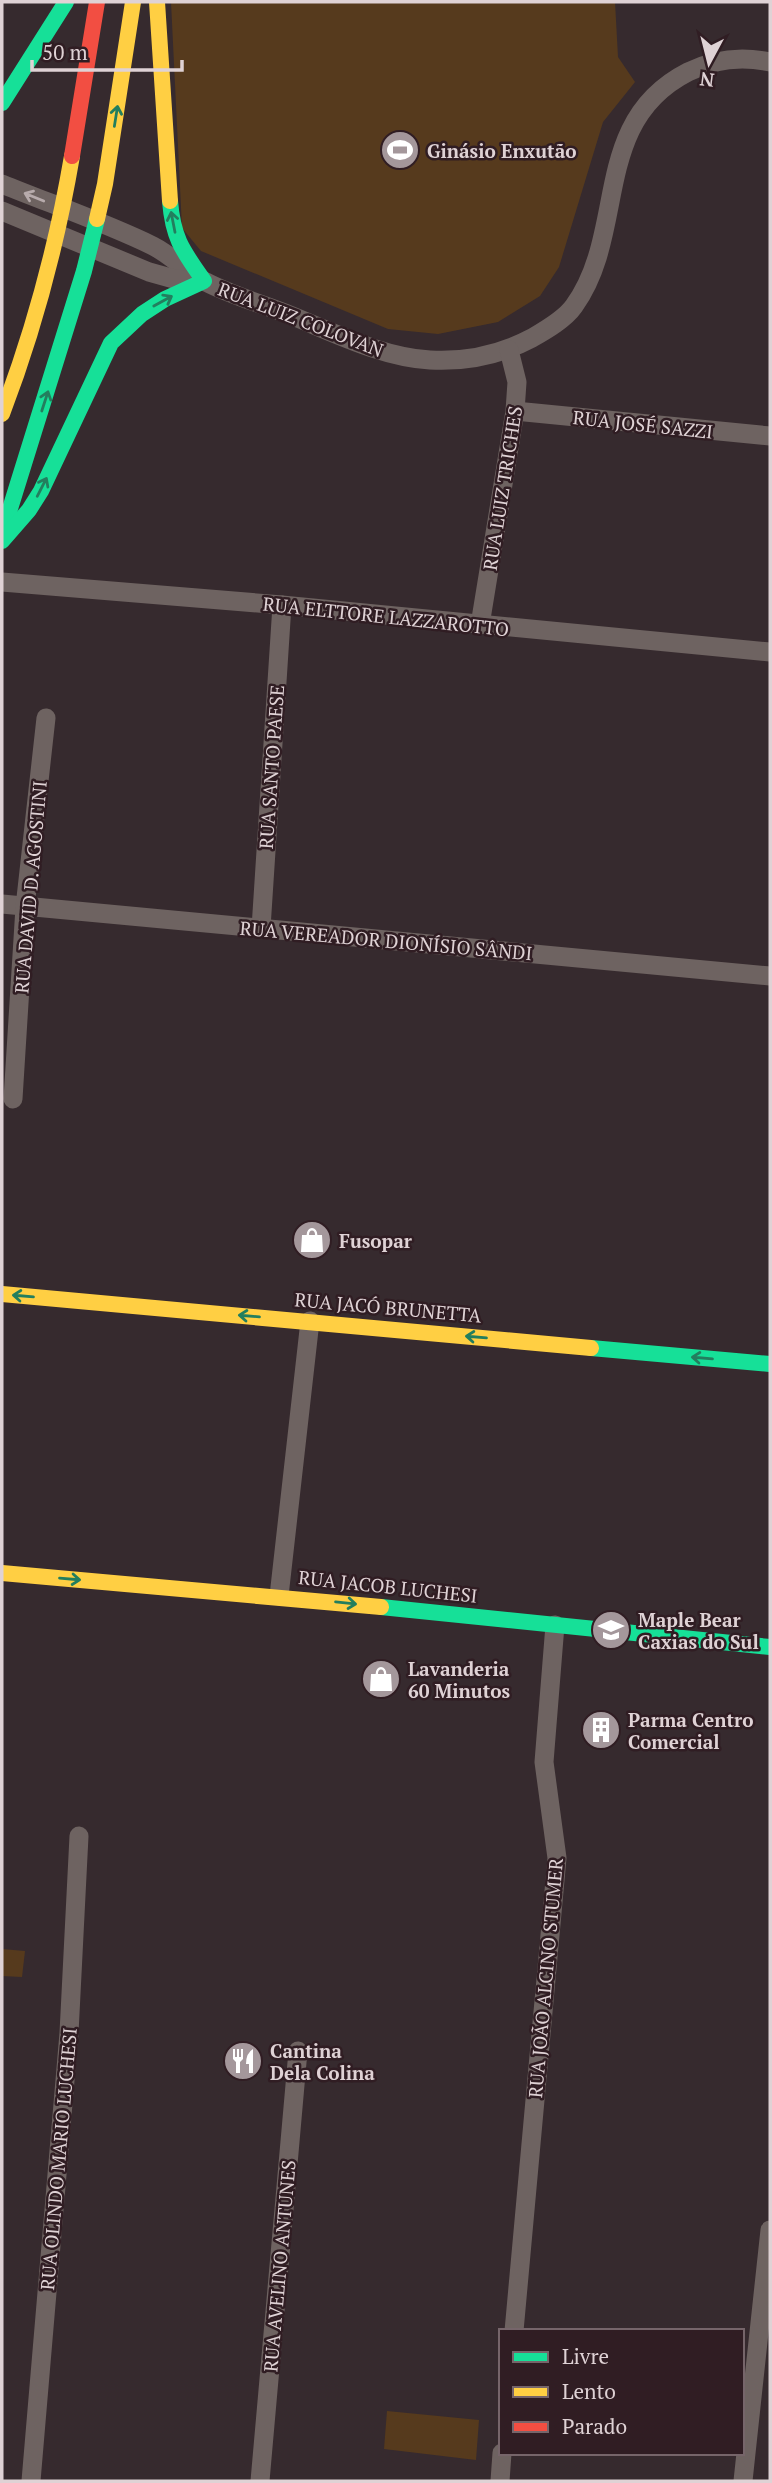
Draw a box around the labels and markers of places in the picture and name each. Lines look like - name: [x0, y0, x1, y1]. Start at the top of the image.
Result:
- sports icon: Ginásio Enxutão: [379, 129, 421, 171]
- place label: Ginásio Enxutão: [427, 138, 577, 163]
- shop icon: Fusopar: [291, 1219, 333, 1261]
- place label: Fusopar: [339, 1228, 413, 1253]
- place label: Maple Bear Caxias do Sul: [638, 1607, 759, 1654]
- school or university icon: Maple Bear Caxias do Sul: [590, 1609, 632, 1651]
- place label: Lavanderia 60 Minutos: [408, 1656, 510, 1703]
- shop icon: Lavanderia 60 Minutos: [360, 1658, 402, 1700]
- place label: Parma Centro Comercial: [628, 1707, 754, 1754]
- building icon: Parma Centro Comercial: [580, 1709, 622, 1751]
- place label: Cantina Dela Colina: [270, 2038, 375, 2085]
- restaurant icon: Cantina Dela Colina: [222, 2040, 264, 2082]

